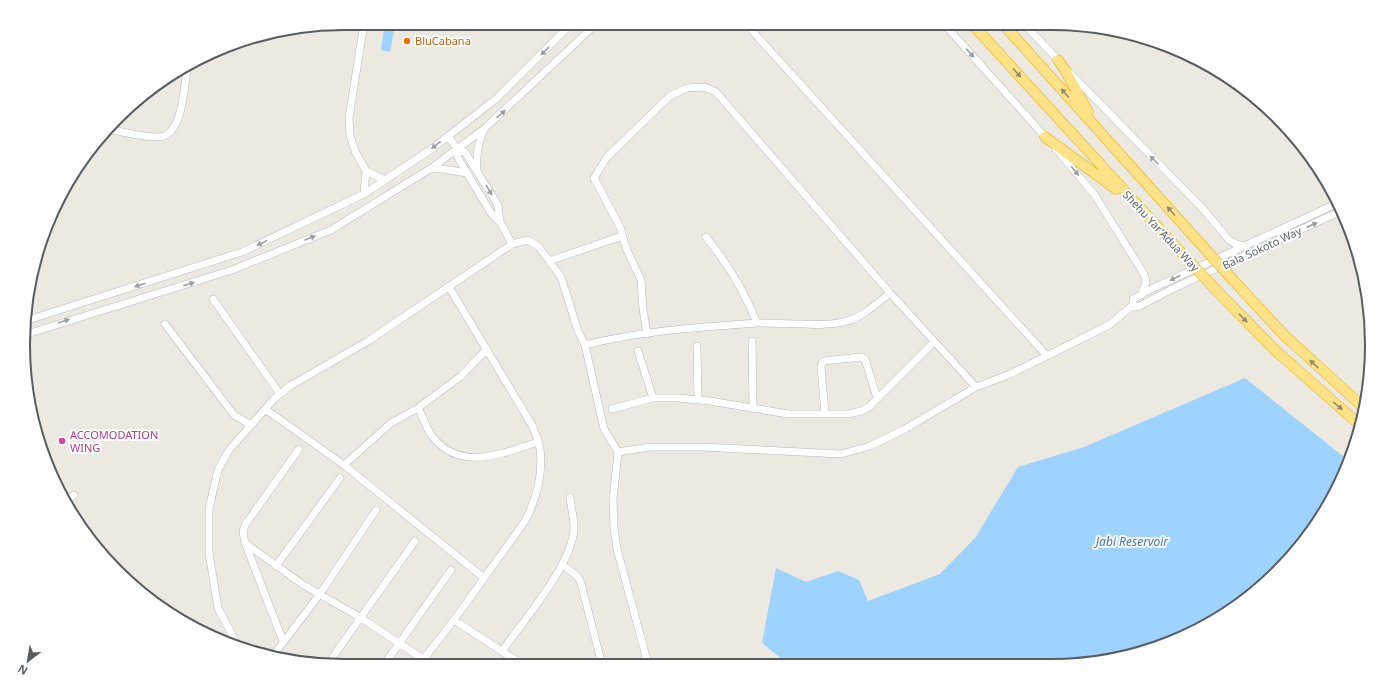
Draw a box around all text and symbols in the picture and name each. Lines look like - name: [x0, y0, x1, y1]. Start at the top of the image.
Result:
- place label: BluCabana: [415, 33, 471, 48]
- marker: BluCabana: [402, 36, 412, 46]
- one-way arrow: [540, 46, 550, 56]
- one-way arrow: [965, 48, 975, 58]
- one-way arrow: [1013, 68, 1022, 78]
- one-way arrow: [1061, 88, 1070, 98]
- one-way arrow: [495, 110, 506, 119]
- one-way arrow: [431, 141, 442, 149]
- one-way arrow: [1150, 155, 1159, 165]
- one-way arrow: [1071, 166, 1080, 176]
- one-way arrow: [485, 184, 492, 196]
- street label: Shehu Yar'Adua Way: [1120, 187, 1203, 275]
- one-way arrow: [1167, 206, 1176, 215]
- street label: Bala Sokoto Way: [1220, 222, 1304, 272]
- one-way arrow: [1307, 222, 1318, 228]
- one-way arrow: [305, 235, 317, 241]
- one-way arrow: [257, 240, 268, 246]
- one-way arrow: [1170, 275, 1181, 281]
- one-way arrow: [183, 281, 195, 287]
- one-way arrow: [133, 282, 145, 288]
- one-way arrow: [1238, 313, 1248, 323]
- one-way arrow: [59, 318, 71, 324]
- one-way arrow: [1309, 359, 1319, 368]
- one-way arrow: [1333, 402, 1343, 411]
- place label: ACCOMODATION WING: [70, 427, 158, 455]
- marker: ACCOMODATION WING: [57, 436, 67, 446]
- water label: Jabi Reservoir: [1094, 533, 1169, 550]
- north arrow: [8, 641, 48, 681]
- text: N: [15, 661, 30, 679]

